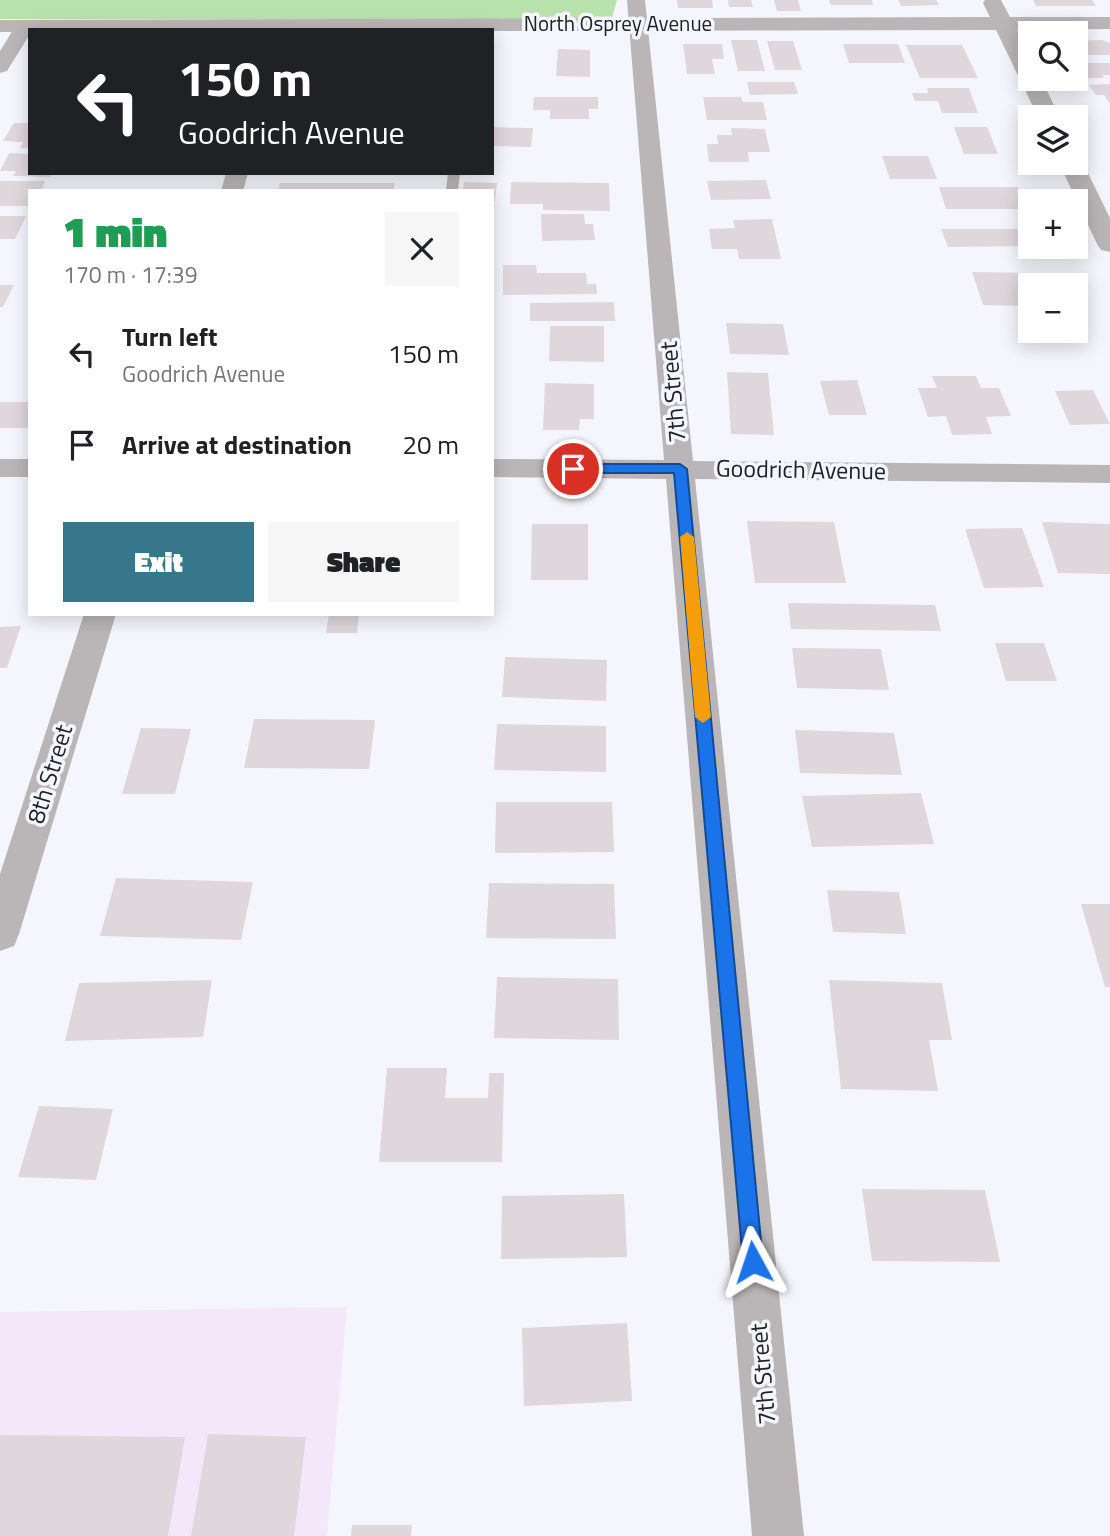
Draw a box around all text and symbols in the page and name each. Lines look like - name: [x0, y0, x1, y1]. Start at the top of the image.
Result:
- street label: North Osprey Avenue: [524, 7, 712, 39]
- map controls: [1018, 21, 1088, 343]
- button: search: [1018, 21, 1088, 91]
- text: 150 m: [178, 40, 312, 115]
- icon: left: [63, 56, 154, 147]
- button: layers: [1018, 105, 1088, 175]
- text: Goodrich Avenue: [178, 108, 405, 156]
- button: +: [1018, 189, 1088, 259]
- text: 1 min: [63, 199, 167, 263]
- button: close: [385, 212, 459, 286]
- text: 170 m · 17:39: [63, 257, 198, 292]
- button: −: [1018, 273, 1088, 343]
- text: Turn left: [122, 317, 217, 356]
- text: 150 m: [388, 334, 459, 373]
- icon: left: [63, 335, 101, 373]
- street label: 7th Street: [650, 339, 694, 444]
- text: Goodrich Avenue: [122, 356, 285, 391]
- text: Arrive at destination: [122, 425, 352, 464]
- text: 20 m: [402, 425, 459, 464]
- icon: arrive: [63, 426, 101, 464]
- pin: [543, 439, 603, 499]
- icon: arrive: [554, 450, 592, 488]
- street label: Goodrich Avenue: [716, 450, 886, 488]
- button: Exit: [63, 522, 254, 602]
- button: Share: [268, 522, 459, 602]
- street label: 8th Street: [17, 719, 81, 828]
- position arrow: [716, 1225, 790, 1299]
- street label: 7th Street: [740, 1321, 784, 1426]

